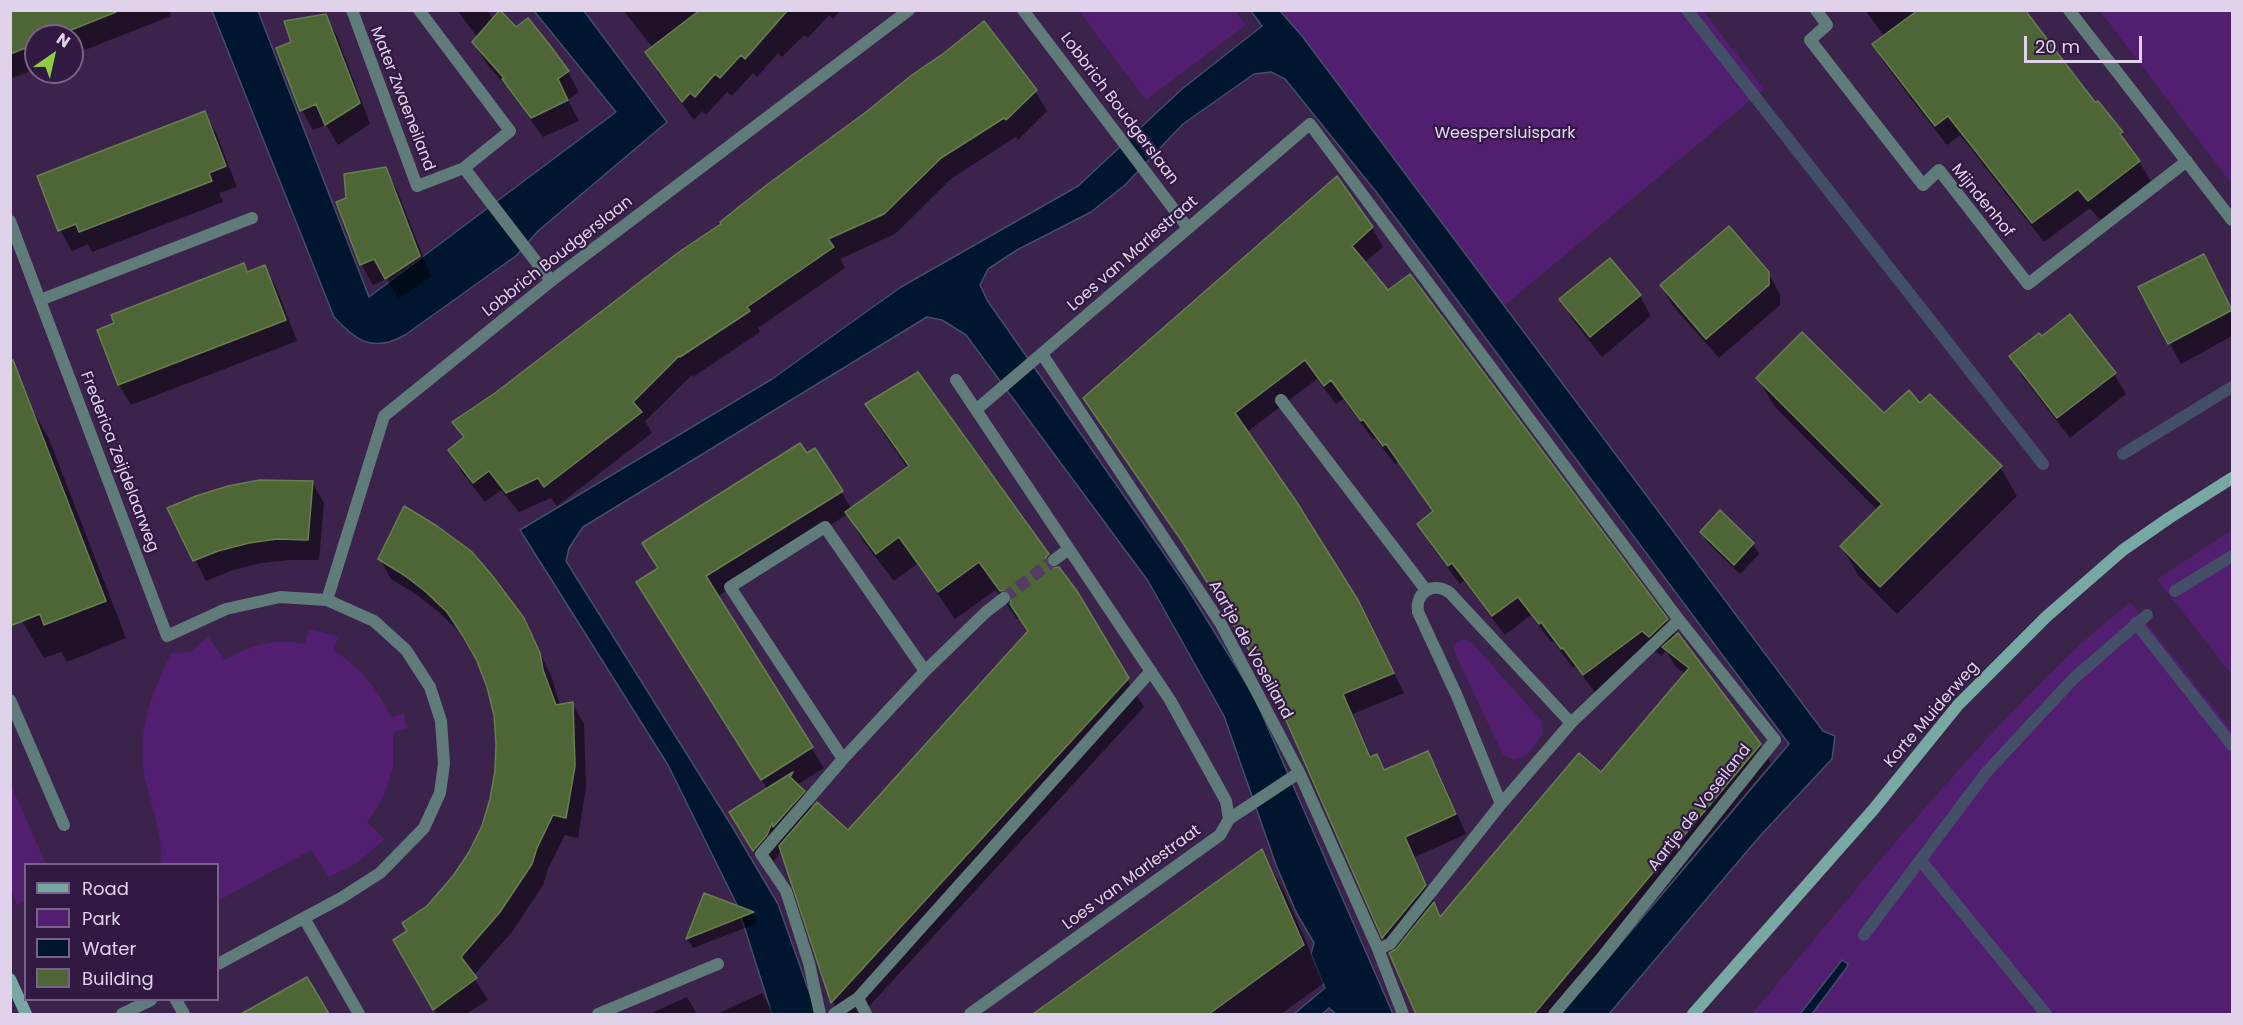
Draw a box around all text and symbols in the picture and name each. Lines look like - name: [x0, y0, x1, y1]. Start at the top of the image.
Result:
- north arrow: [24, 24, 84, 84]
- street label: Mater Zwaeneiland: [366, 24, 438, 174]
- scale bar: [2027, 24, 2146, 62]
- text: N: [52, 27, 75, 53]
- street label: Lobbrich Boudgerslaan: [1056, 29, 1182, 189]
- text: 20 m: [2035, 34, 2080, 59]
- park label: Weespersluispark: [1434, 124, 1576, 144]
- street label: Mijndenhof: [1947, 161, 2017, 241]
- street label: Loes van Marlestraat: [1064, 192, 1202, 316]
- street label: Lobbrich Boudgerslaan: [479, 193, 637, 321]
- street label: Frederica Zeijdelaarweg: [76, 369, 162, 555]
- street label: Aartje de Voseiland: [1204, 577, 1296, 723]
- street label: Korte Muiderweg: [1881, 658, 1983, 772]
- street label: Aartje de Voseiland: [1645, 741, 1755, 875]
- street label: Loes van Marlestraat: [1059, 821, 1205, 935]
- legend: [24, 863, 219, 1001]
- text: Road: [82, 876, 129, 901]
- text: Park: [82, 906, 121, 931]
- text: Water: [82, 936, 136, 961]
- text: Building: [82, 966, 154, 991]

